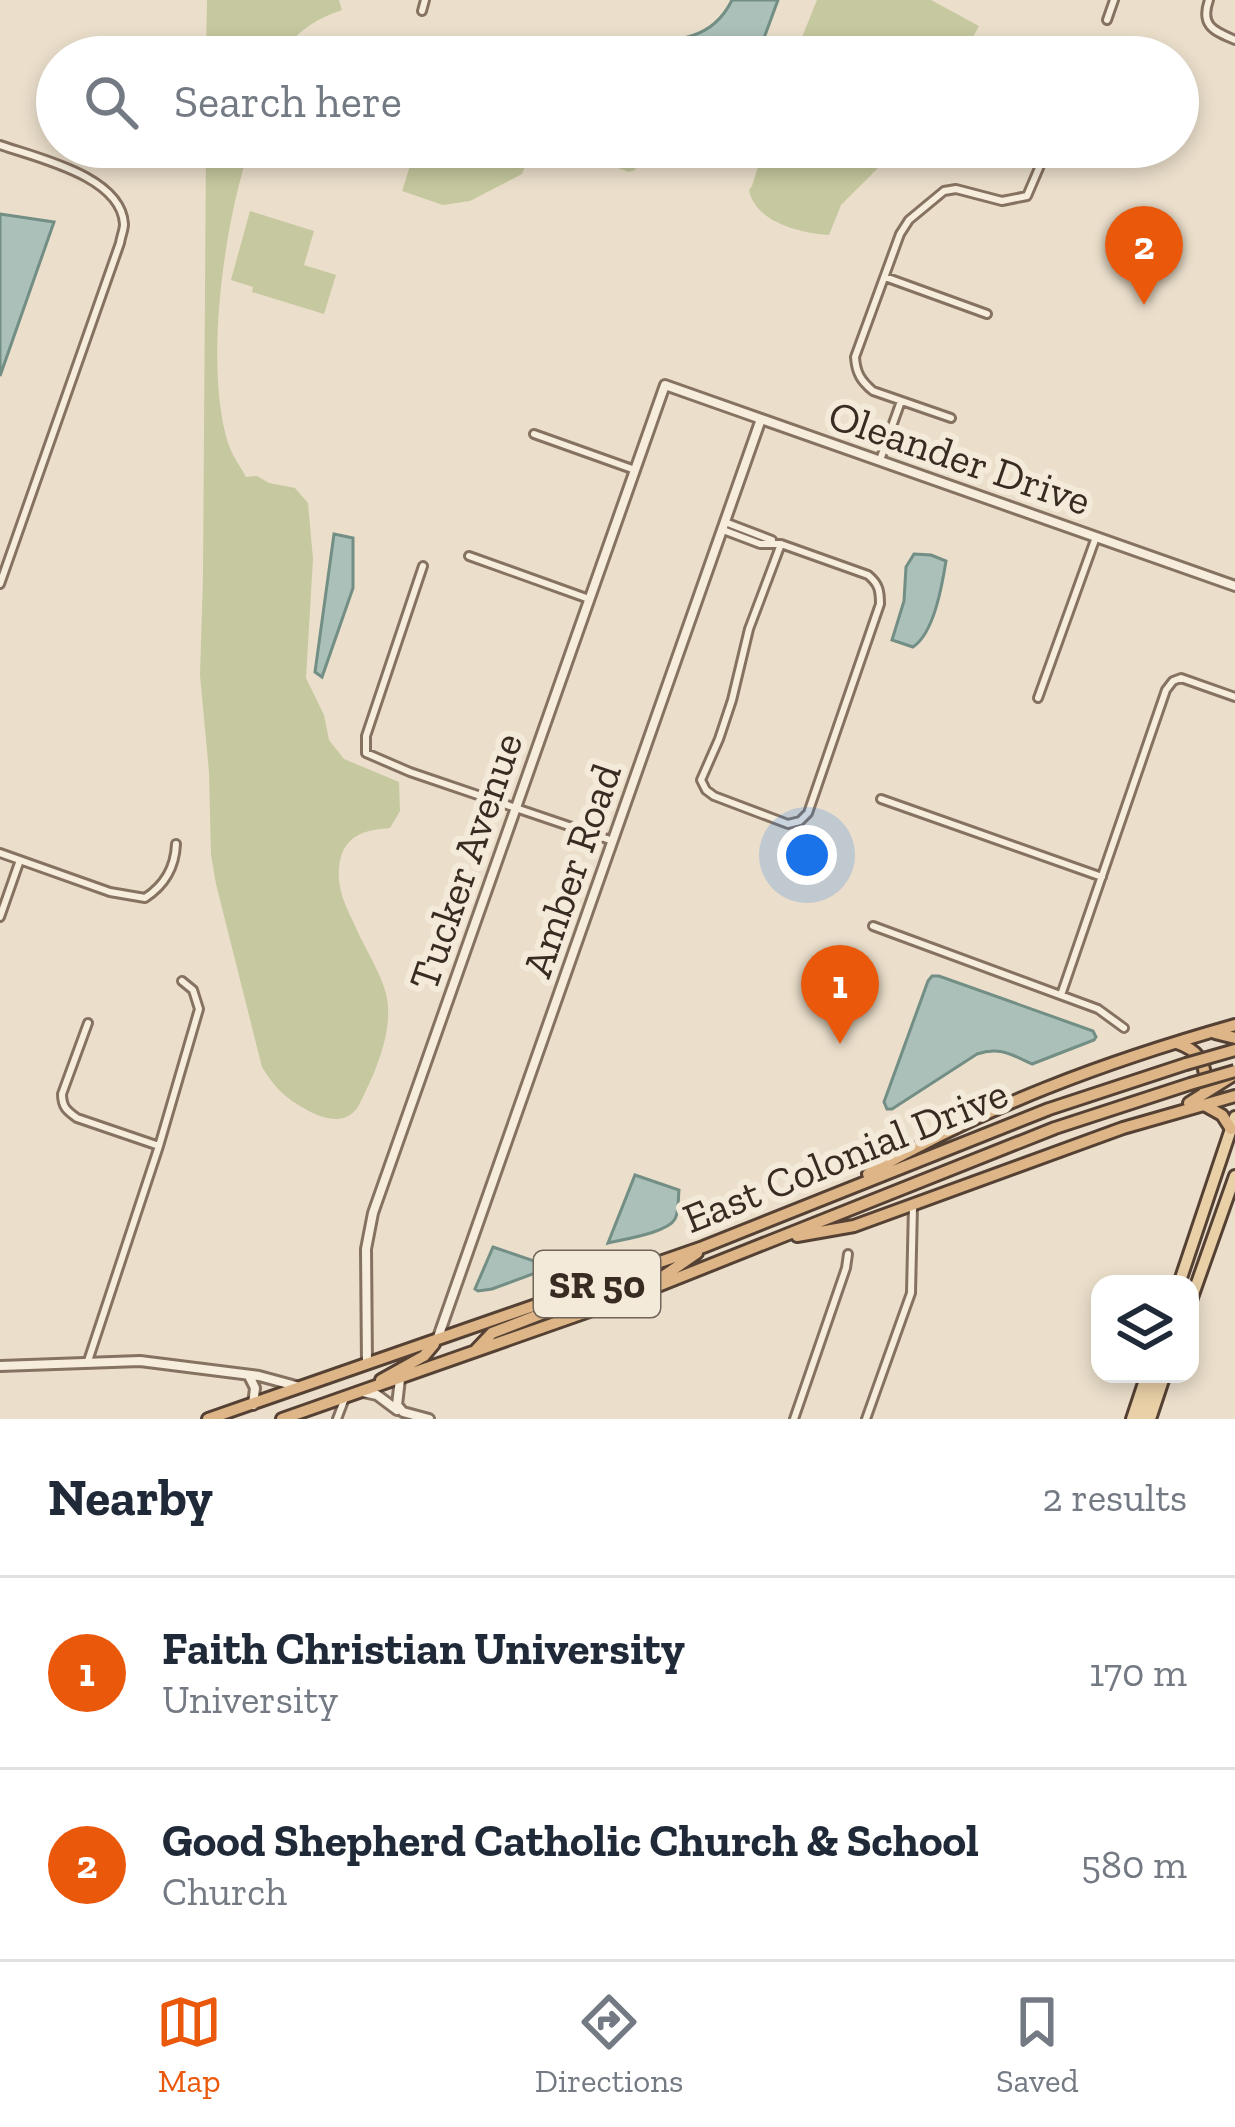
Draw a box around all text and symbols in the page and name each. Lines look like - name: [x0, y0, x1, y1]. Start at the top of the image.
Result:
- search box: [36, 36, 1199, 168]
- icon: search: [78, 69, 144, 135]
- text: Search here: [174, 75, 402, 129]
- pin: 2: [1105, 206, 1183, 305]
- street label: Oleander Drive: [822, 389, 1097, 526]
- street label: Tucker Avenue: [398, 726, 533, 996]
- street label: Amber Road: [511, 757, 632, 984]
- your location: [777, 825, 837, 885]
- pin: 1: [801, 945, 879, 1044]
- street label: East Colonial Drive: [675, 1067, 1015, 1244]
- road number: SR 50: [534, 1251, 660, 1317]
- map controls: [1091, 1275, 1199, 1383]
- button: layers: [1091, 1275, 1199, 1383]
- text: Nearby: [48, 1467, 213, 1528]
- text: 2 results: [1042, 1474, 1187, 1521]
- text: Faith Christian University: [162, 1622, 685, 1676]
- text: 1: [79, 1649, 95, 1696]
- text: 170 m: [1089, 1649, 1187, 1696]
- text: University: [162, 1676, 338, 1723]
- text: Good Shepherd Catholic Church & School: [162, 1814, 979, 1868]
- text: 2: [77, 1841, 97, 1888]
- text: 580 m: [1081, 1841, 1187, 1888]
- text: Church: [162, 1868, 287, 1915]
- tab: Map: [156, 1989, 222, 2100]
- tab: Directions: [535, 1989, 684, 2100]
- tab: Saved: [996, 1989, 1079, 2100]

